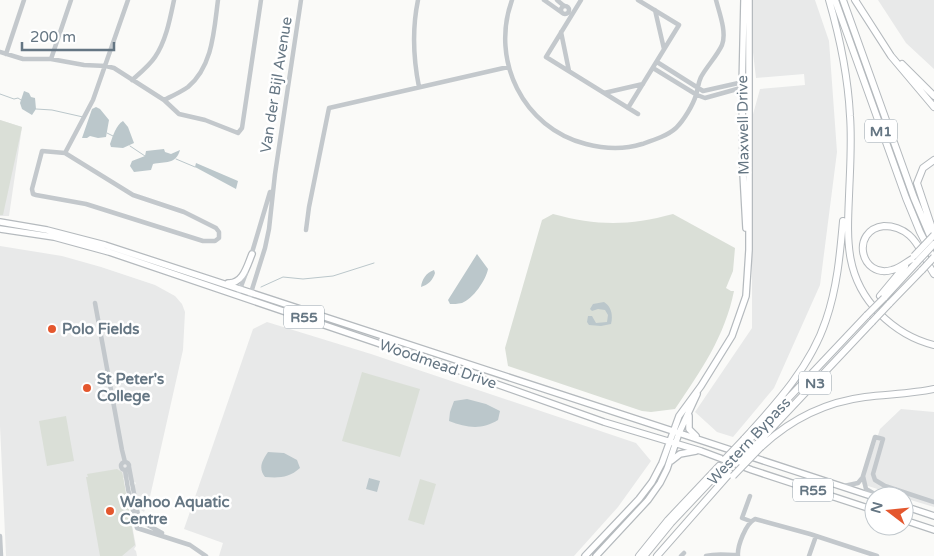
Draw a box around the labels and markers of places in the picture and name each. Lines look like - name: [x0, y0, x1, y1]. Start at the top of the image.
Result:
- place label: Polo Fields: [62, 320, 139, 338]
- marker: Polo Fields: [46, 323, 58, 335]
- place label: St Peter's College: [97, 370, 164, 406]
- marker: St Peter's College: [81, 382, 93, 394]
- place label: Wahoo Aquatic Centre: [120, 493, 230, 528]
- marker: Wahoo Aquatic Centre: [104, 505, 116, 517]

